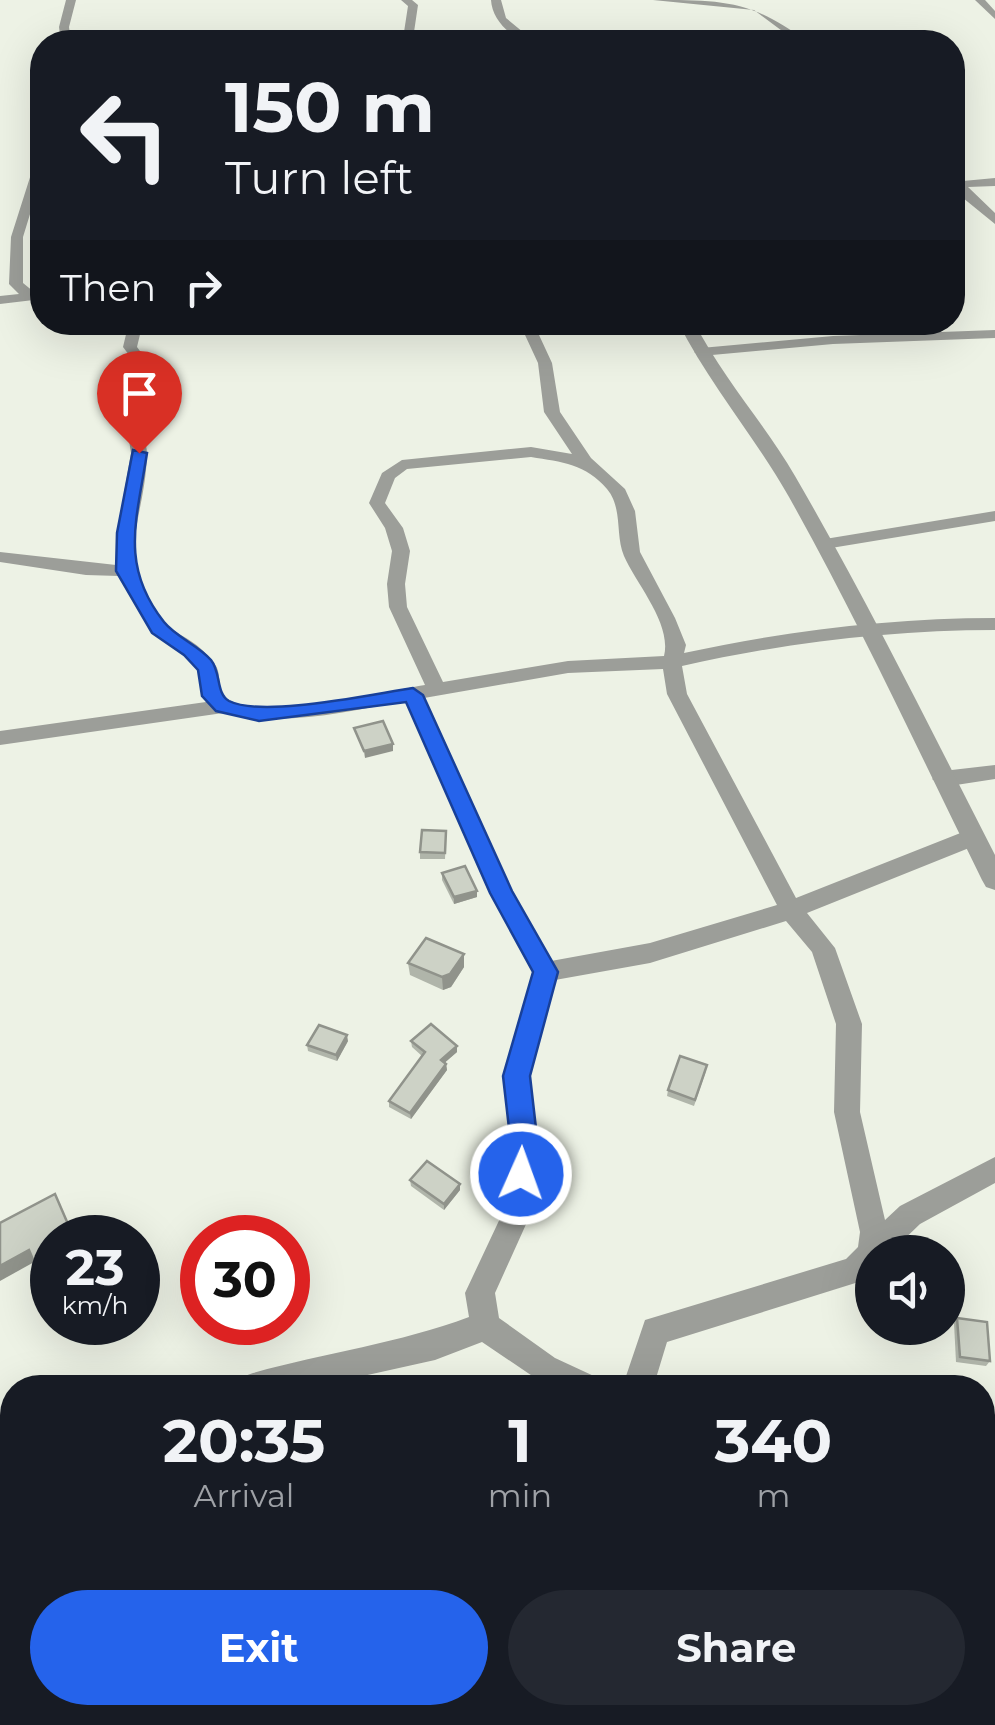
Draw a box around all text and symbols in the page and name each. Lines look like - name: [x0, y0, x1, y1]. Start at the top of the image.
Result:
- text: 150 m: [225, 64, 435, 150]
- icon: left: [60, 70, 190, 200]
- text: Turn left: [225, 150, 413, 205]
- icon: right: [176, 260, 231, 315]
- text: Then: [60, 264, 156, 311]
- pin: [97, 351, 182, 454]
- icon: arrive: [112, 366, 167, 421]
- position arrow: [469, 1122, 573, 1226]
- speed limit sign: 30: [180, 1215, 310, 1345]
- map controls: [855, 1235, 965, 1345]
- button: sound: [855, 1235, 965, 1345]
- text: 23: [65, 1237, 125, 1298]
- text: km/h: [62, 1290, 128, 1320]
- text: 20:35: [163, 1404, 325, 1477]
- text: 1: [508, 1404, 532, 1477]
- text: 340: [715, 1404, 832, 1477]
- text: Arrival: [193, 1476, 294, 1515]
- text: min: [488, 1476, 552, 1515]
- text: m: [757, 1476, 790, 1515]
- button: Exit: [30, 1590, 488, 1705]
- button: Share: [508, 1590, 965, 1705]

